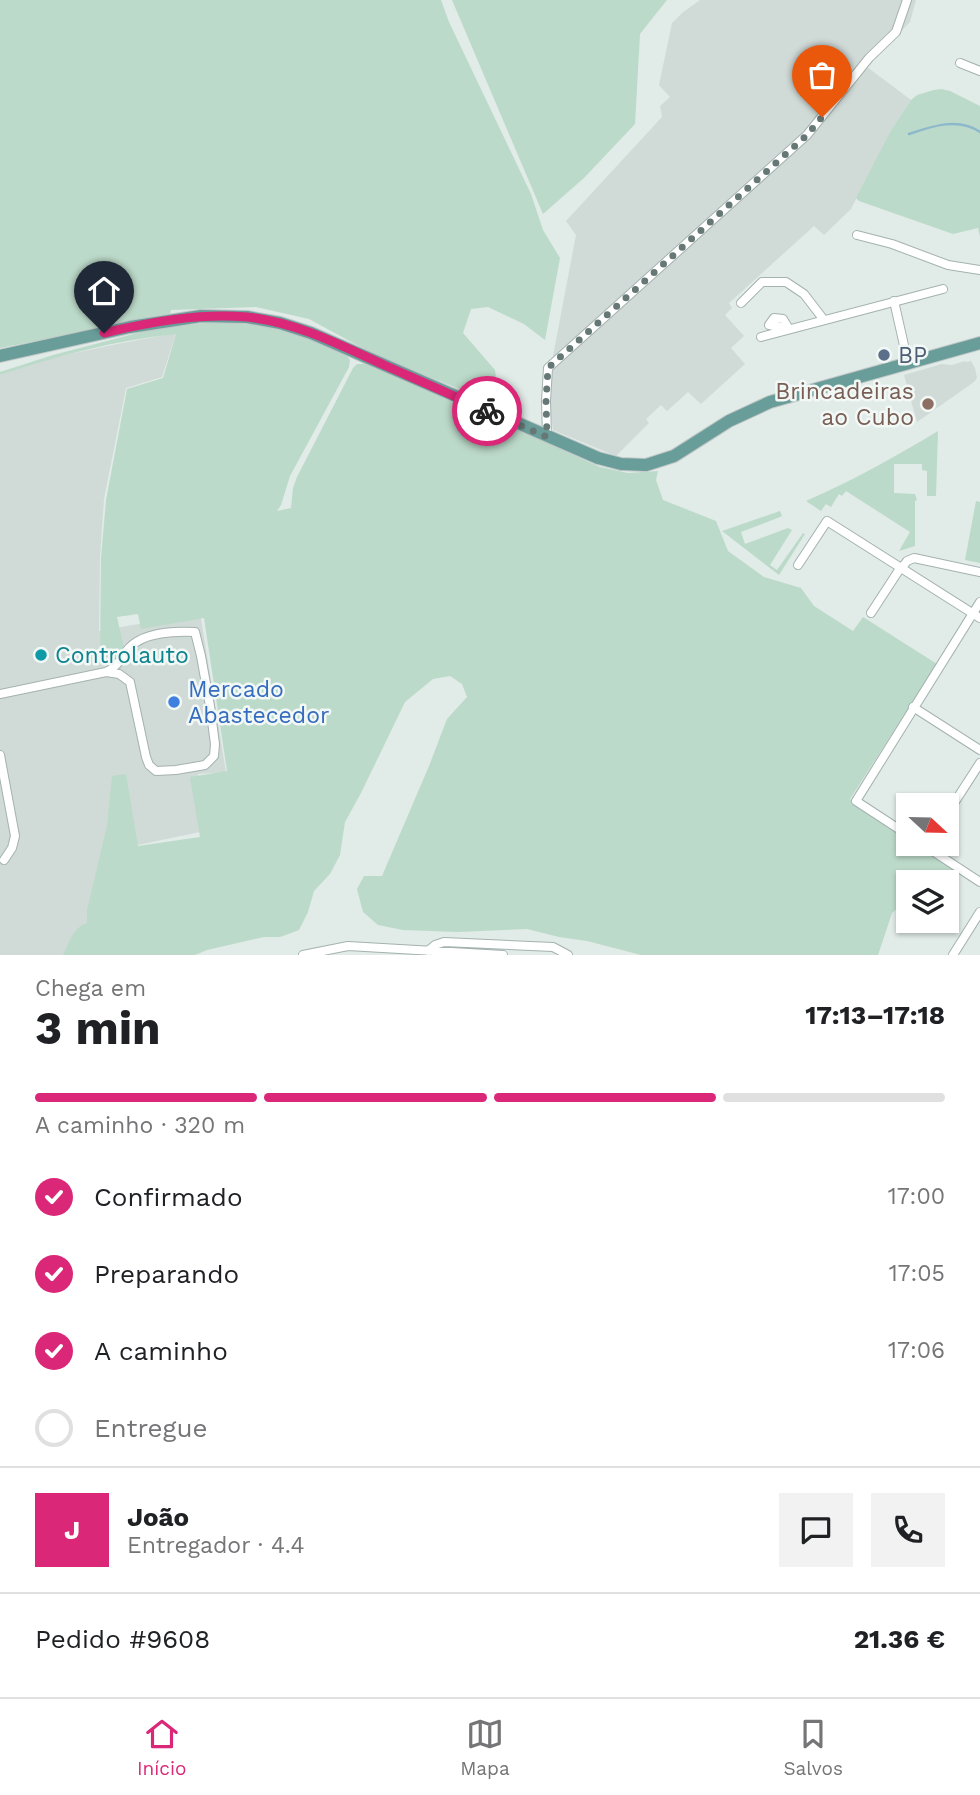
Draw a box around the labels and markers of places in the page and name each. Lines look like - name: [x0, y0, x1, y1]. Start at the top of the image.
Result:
- pin: [792, 45, 852, 117]
- pin: [74, 261, 134, 333]
- place label: BP: [898, 342, 927, 369]
- marker: BP: [876, 347, 892, 363]
- place label: Brincadeiras ao Cubo: [775, 378, 914, 431]
- marker: Brincadeiras ao Cubo: [920, 396, 936, 412]
- place label: Controlauto: [55, 642, 189, 669]
- marker: Controlauto: [33, 647, 49, 663]
- place label: Mercado Abastecedor: [188, 676, 329, 729]
- marker: Mercado Abastecedor: [166, 694, 182, 710]

